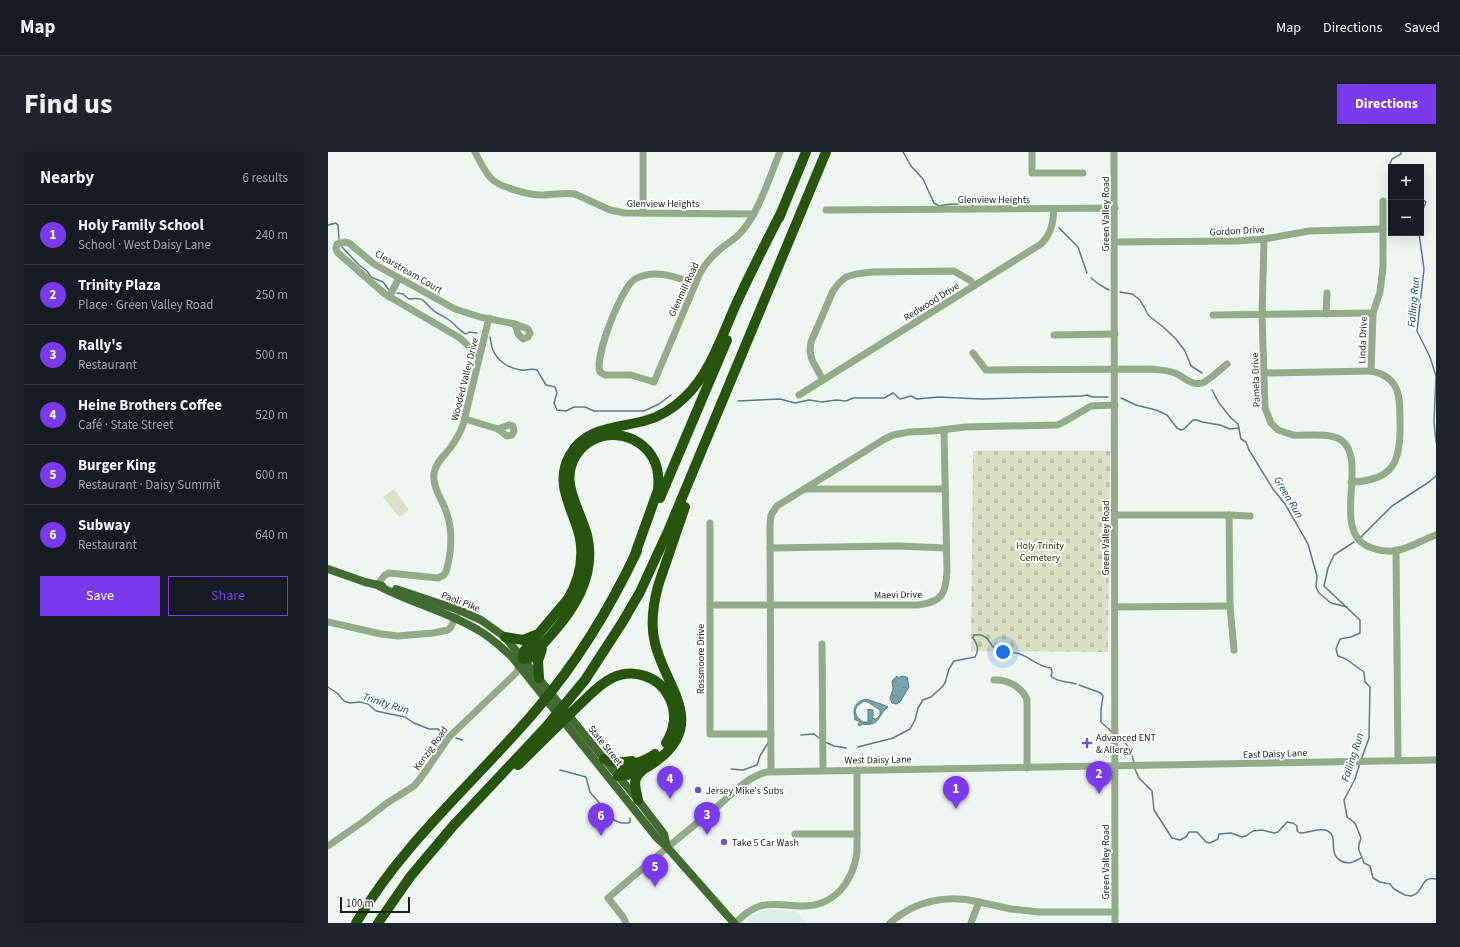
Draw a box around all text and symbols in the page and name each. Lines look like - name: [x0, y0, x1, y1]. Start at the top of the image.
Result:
- text: Map: [20, 14, 55, 41]
- text: Map: [1276, 18, 1301, 38]
- text: Directions: [1323, 18, 1382, 38]
- text: Saved: [1404, 18, 1440, 38]
- text: Find us: [24, 84, 112, 124]
- button: Directions: [1337, 84, 1436, 124]
- map controls: [1388, 164, 1424, 236]
- button: +: [1388, 164, 1424, 200]
- text: Nearby: [40, 166, 94, 190]
- text: 6 results: [243, 169, 288, 187]
- street label: Green Valley Road: [1099, 176, 1113, 252]
- street label: Glenview Heights: [958, 193, 1030, 207]
- street label: Glenview Heights: [627, 197, 699, 211]
- button: −: [1388, 200, 1424, 236]
- text: Holy Family School: [78, 215, 204, 236]
- street label: Gordon Drive: [1209, 223, 1265, 239]
- text: 1: [50, 226, 56, 244]
- text: 240 m: [255, 226, 288, 244]
- text: School · West Daisy Lane: [78, 236, 211, 254]
- street label: Clearstream Court: [372, 247, 445, 297]
- street label: Glenmill Road: [665, 260, 703, 319]
- text: Trinity Plaza: [78, 275, 161, 296]
- water label: Falling Run: [1404, 276, 1423, 328]
- street label: Redwood Drive: [901, 279, 962, 325]
- text: 2: [50, 286, 56, 304]
- text: 250 m: [255, 286, 288, 304]
- text: Place · Green Valley Road: [78, 296, 213, 314]
- street label: Linda Drive: [1355, 316, 1371, 364]
- text: Rally's: [78, 335, 122, 356]
- street label: Wooded Valley Drive: [448, 336, 482, 422]
- text: 3: [50, 346, 56, 364]
- text: 500 m: [255, 346, 288, 364]
- street label: Pamela Drive: [1248, 352, 1264, 408]
- text: Restaurant: [78, 356, 137, 374]
- text: Heine Brothers Coffee: [78, 395, 222, 416]
- text: 4: [50, 406, 56, 424]
- text: 520 m: [255, 406, 288, 424]
- text: Café · State Street: [78, 416, 174, 434]
- text: Burger King: [78, 455, 156, 476]
- text: 5: [50, 466, 56, 484]
- text: 600 m: [255, 466, 288, 484]
- water label: Green Run: [1270, 474, 1307, 521]
- text: Restaurant · Daisy Summit: [78, 476, 220, 494]
- street label: Green Valley Road: [1099, 500, 1113, 576]
- text: Subway: [78, 515, 131, 536]
- text: 6: [50, 526, 56, 544]
- text: 640 m: [255, 526, 288, 544]
- text: Restaurant: [78, 536, 137, 554]
- park label: Holy Trinity Cemetery: [1016, 539, 1064, 565]
- button: Save: [40, 576, 160, 616]
- button: Share: [168, 576, 288, 616]
- street label: Paoli Pike: [439, 588, 482, 616]
- street label: Maevi Drive: [874, 588, 922, 602]
- street label: Rossmoore Drive: [694, 624, 708, 694]
- your location: [993, 642, 1013, 662]
- water label: Trinity Run: [361, 689, 411, 718]
- street label: State Street: [585, 722, 626, 769]
- street label: Kenzig Road: [410, 724, 452, 773]
- place label: Advanced ENT & Allergy: [1096, 731, 1157, 757]
- water label: Falling Run: [1338, 731, 1367, 783]
- marker: Advanced ENT & Allergy: [1081, 737, 1093, 749]
- street label: East Daisy Lane: [1243, 746, 1308, 762]
- street label: West Daisy Lane: [844, 752, 912, 768]
- pin: 2: [1086, 761, 1112, 794]
- pin: 4: [657, 766, 683, 799]
- pin: 1: [943, 776, 969, 809]
- place label: Jersey Mike's Subs: [706, 784, 783, 798]
- marker: Jersey Mike's Subs: [693, 785, 703, 795]
- pin: 3: [694, 802, 720, 835]
- pin: 6: [588, 803, 614, 836]
- street label: Green Valley Road: [1099, 824, 1113, 900]
- place label: Take 5 Car Wash: [732, 836, 799, 850]
- marker: Take 5 Car Wash: [719, 837, 729, 847]
- pin: 5: [642, 854, 668, 887]
- scale bar: [340, 895, 410, 914]
- text: 100 m: [346, 896, 374, 911]

